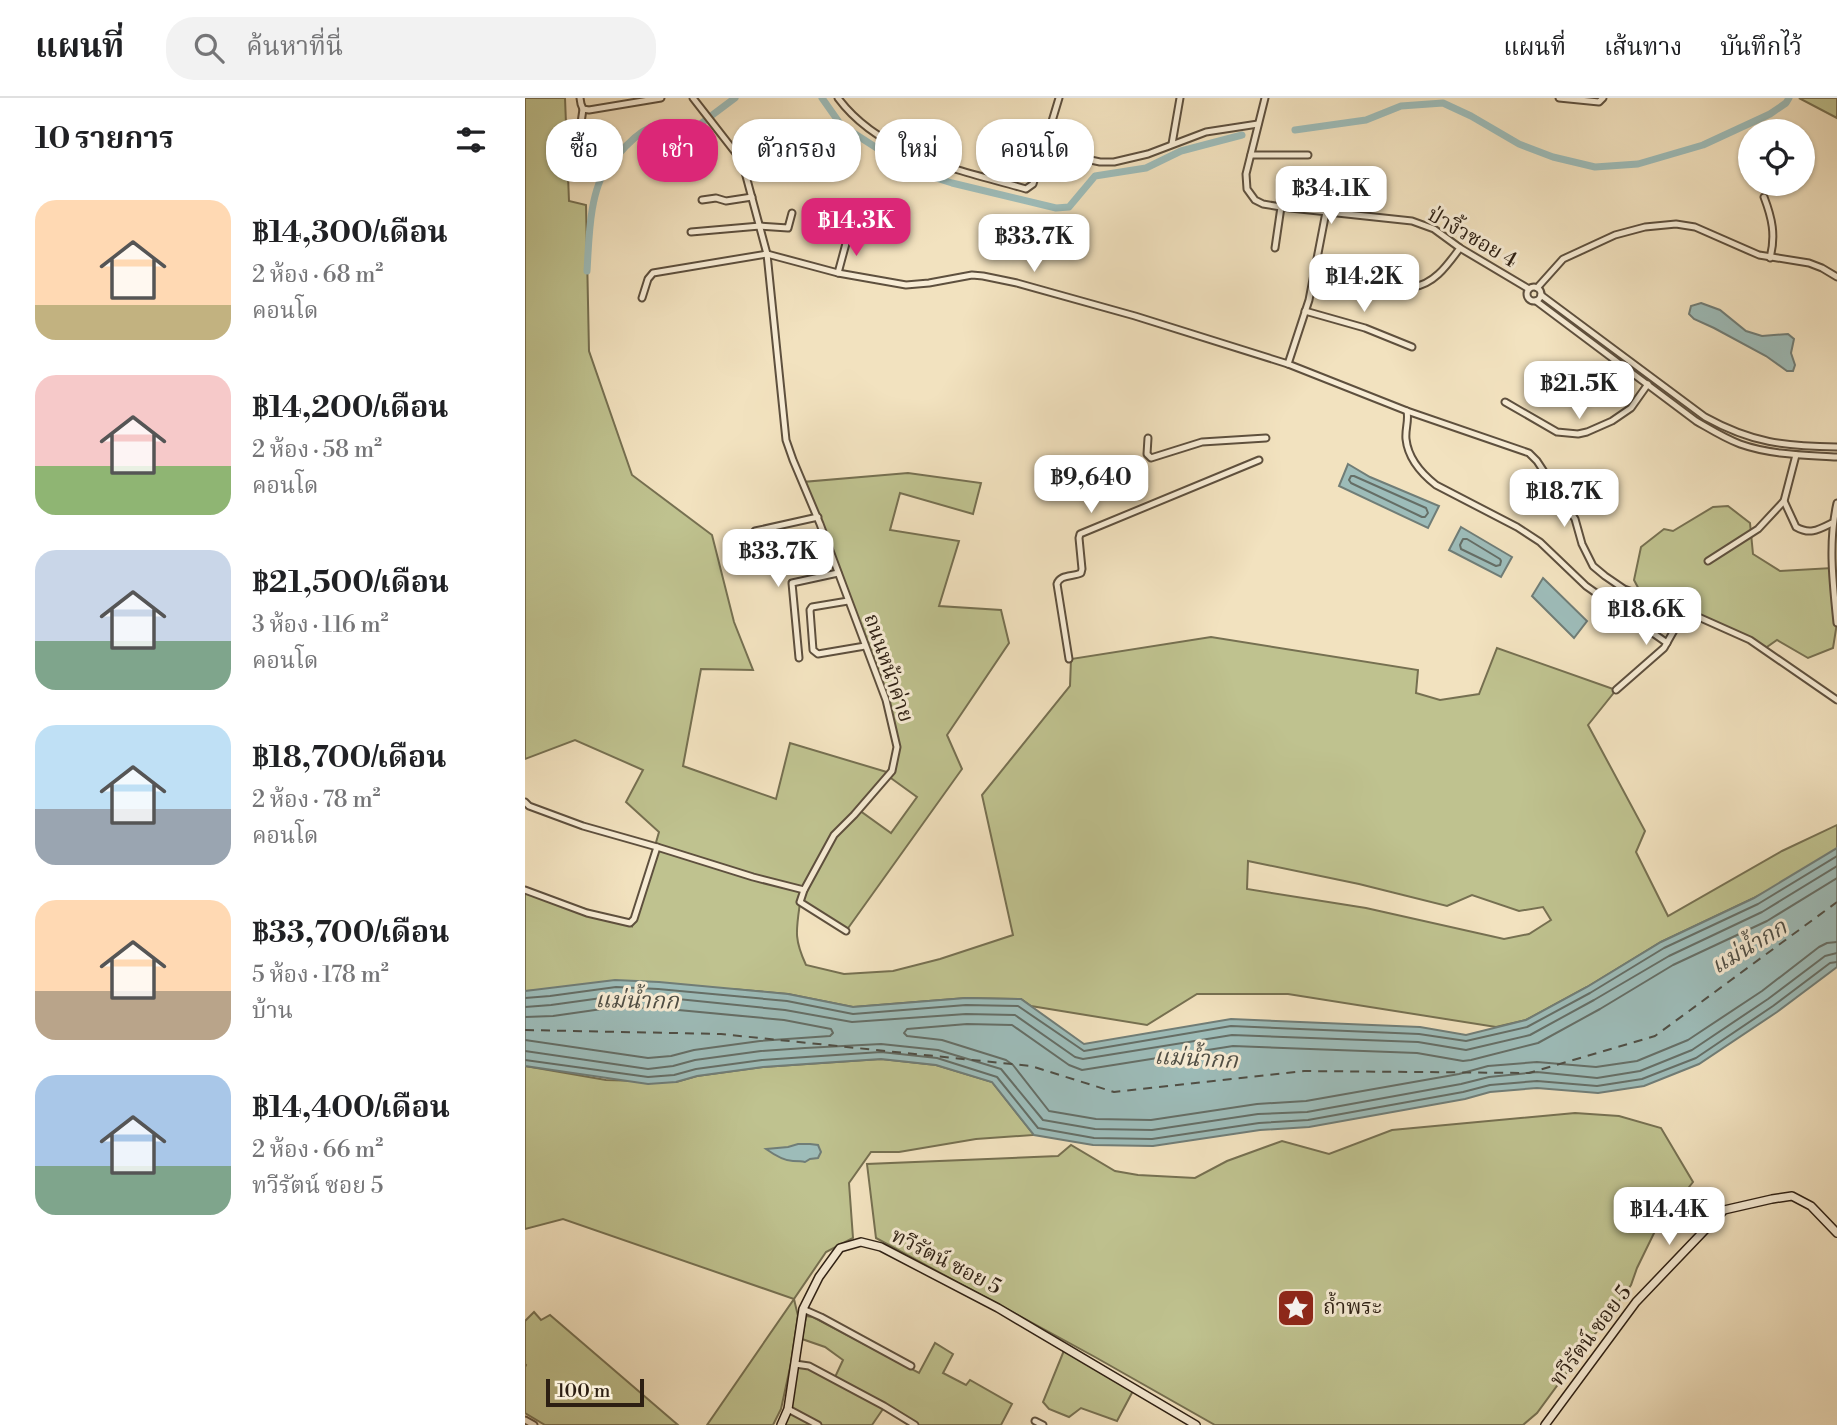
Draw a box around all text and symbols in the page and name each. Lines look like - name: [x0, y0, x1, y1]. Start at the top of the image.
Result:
- search box: [166, 17, 656, 80]
- text: แผนที่: [35, 27, 124, 68]
- icon: search: [190, 29, 228, 67]
- text: ค้นหาที่นี่: [246, 31, 343, 63]
- text: แผนที่: [1503, 33, 1566, 63]
- text: เส้นทาง: [1604, 33, 1682, 63]
- text: บันทึกไว้: [1720, 33, 1802, 63]
- chip: ซื้อ: [546, 119, 623, 182]
- chip: เช่า: [637, 119, 718, 182]
- chip: ตัวกรอง: [732, 119, 861, 182]
- chip: ใหม่: [875, 119, 962, 182]
- chip: คอนโด: [976, 119, 1094, 182]
- map controls: [1738, 119, 1815, 196]
- button: locate: [1738, 119, 1815, 196]
- text: 10 รายการ: [35, 120, 174, 158]
- icon: filters: [452, 121, 490, 159]
- pin: ฿34.1K: [1274, 166, 1388, 226]
- text: ฿34.1K: [1292, 175, 1370, 203]
- pin: ฿14.3K: [799, 198, 913, 258]
- street label: ป่างิ้วซอย 4: [1422, 199, 1523, 274]
- text: ฿14.3K: [817, 207, 895, 235]
- text: ฿14,300/เดือน: [252, 214, 448, 252]
- pin: ฿33.7K: [977, 214, 1091, 274]
- text: ฿33.7K: [994, 223, 1074, 251]
- icon: home: [91, 228, 175, 312]
- pin: ฿14.2K: [1307, 254, 1421, 314]
- text: 2 ห้อง · 68 m²: [252, 261, 383, 289]
- text: ฿14.2K: [1325, 263, 1403, 291]
- text: คอนโด: [252, 297, 319, 325]
- pin: ฿21.5K: [1522, 362, 1636, 421]
- text: ฿21.5K: [1540, 370, 1618, 398]
- text: ฿14,200/เดือน: [252, 389, 448, 427]
- icon: home: [91, 403, 175, 487]
- text: 2 ห้อง · 58 m²: [252, 436, 382, 464]
- pin: ฿9,640: [1034, 456, 1148, 515]
- text: ฿9,640: [1050, 464, 1132, 492]
- pin: ฿18.7K: [1507, 470, 1621, 529]
- text: คอนโด: [252, 472, 319, 500]
- text: ฿18.7K: [1526, 478, 1602, 506]
- pin: ฿33.7K: [721, 530, 835, 589]
- text: ฿33.7K: [738, 538, 818, 566]
- text: ฿21,500/เดือน: [252, 564, 449, 602]
- icon: home: [91, 578, 175, 662]
- pin: ฿18.6K: [1589, 588, 1703, 647]
- text: ฿18.6K: [1607, 596, 1685, 624]
- street label: ถนนหน้าค่าย: [857, 610, 919, 726]
- text: 3 ห้อง · 116 m²: [252, 611, 389, 639]
- text: คอนโด: [252, 647, 319, 675]
- text: ฿18,700/เดือน: [252, 739, 446, 777]
- icon: home: [91, 753, 175, 837]
- text: 2 ห้อง · 78 m²: [252, 786, 381, 814]
- text: คอนโด: [252, 822, 319, 850]
- water label: แม่น้ำกก: [1704, 910, 1793, 981]
- text: ฿33,700/เดือน: [252, 914, 449, 952]
- icon: home: [91, 928, 175, 1012]
- text: 5 ห้อง · 178 m²: [252, 961, 389, 989]
- water label: แม่น้ำกก: [595, 982, 680, 1016]
- text: บ้าน: [252, 997, 293, 1025]
- water label: แม่น้ำกก: [1153, 1039, 1240, 1075]
- text: ฿14,400/เดือน: [252, 1089, 450, 1127]
- icon: home: [91, 1103, 175, 1187]
- text: 2 ห้อง · 66 m²: [252, 1136, 383, 1164]
- text: ทวีรัตน์ ซอย 5: [252, 1172, 383, 1200]
- pin: ฿14.4K: [1612, 1188, 1726, 1247]
- text: ฿14.4K: [1630, 1196, 1708, 1224]
- street label: ทวีรัตน์ ซอย 5: [887, 1222, 1006, 1301]
- street label: ทวีรัตน์ ซอย 5: [1544, 1280, 1637, 1392]
- place icon: ถ้ำพระ: [1275, 1287, 1317, 1329]
- place label: ถ้ำพระ: [1323, 1291, 1382, 1321]
- scale bar: [546, 1376, 644, 1408]
- text: 100 m: [557, 1379, 610, 1403]

